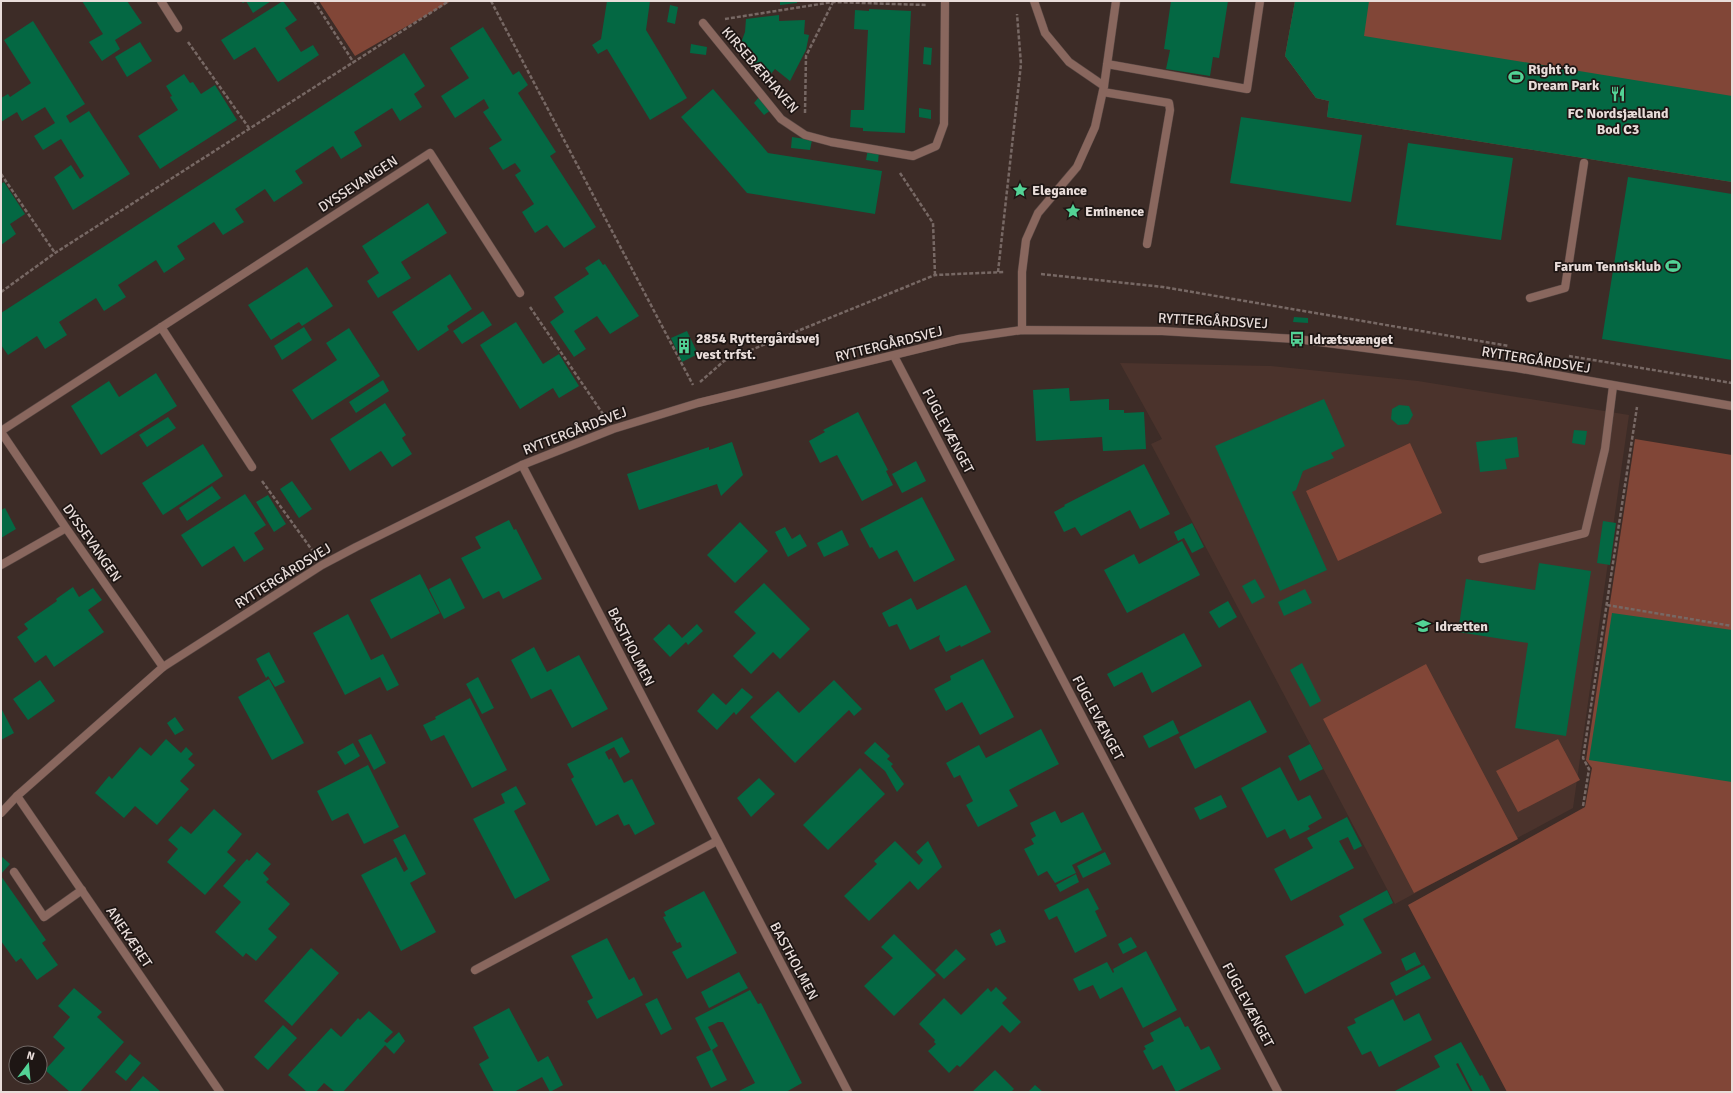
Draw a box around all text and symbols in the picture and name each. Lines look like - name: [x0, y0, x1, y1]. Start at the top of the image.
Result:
- street label: KIRSEBÆRHAVEN: [718, 24, 802, 116]
- place label: Right to Dream Park: [1528, 61, 1600, 94]
- sports icon: Right to Dream Park: [1507, 68, 1525, 86]
- restaurant icon: FC Nordsjælland Bod C3: [1609, 85, 1627, 103]
- place label: FC Nordsjælland Bod C3: [1567, 105, 1669, 138]
- street label: DYSSEVANGEN: [315, 152, 401, 216]
- place icon: Elegance: [1011, 181, 1029, 199]
- place label: Elegance: [1032, 182, 1087, 199]
- place icon: Eminence: [1064, 202, 1082, 220]
- place label: Eminence: [1085, 203, 1144, 220]
- sports icon: Farum Tennisklub: [1664, 257, 1682, 275]
- place label: Farum Tennisklub: [1554, 258, 1661, 275]
- street label: RYTTERGÅRDSVEJ: [1158, 310, 1268, 332]
- street label: RYTTERGÅRDSVEJ: [834, 322, 944, 366]
- place label: 2854 Ryttergårdsvej vest trfst.: [695, 330, 820, 363]
- bus stop icon: Idrætsvænget: [1288, 330, 1306, 348]
- place label: Idrætsvænget: [1309, 331, 1394, 348]
- building icon: 2854 Ryttergårdsvej vest trfst.: [675, 337, 693, 355]
- street label: RYTTERGÅRDSVEJ: [1480, 343, 1592, 377]
- street label: FUGLEVÆNGET: [919, 386, 978, 476]
- street label: RYTTERGÅRDSVEJ: [521, 403, 629, 459]
- street label: DYSSEVANGEN: [59, 501, 125, 585]
- street label: RYTTERGÅRDSVEJ: [232, 540, 334, 612]
- street label: BASTHOLMEN: [604, 605, 658, 689]
- school or university icon: Idrætten: [1414, 617, 1432, 635]
- place label: Idrætten: [1435, 618, 1488, 635]
- street label: FUGLEVÆNGET: [1069, 673, 1128, 763]
- street label: ANEKÆRET: [102, 903, 156, 971]
- street label: BASTHOLMEN: [766, 919, 822, 1003]
- street label: FUGLEVÆNGET: [1219, 960, 1278, 1050]
- north arrow: [8, 1045, 48, 1085]
- text: N: [25, 1049, 36, 1063]

